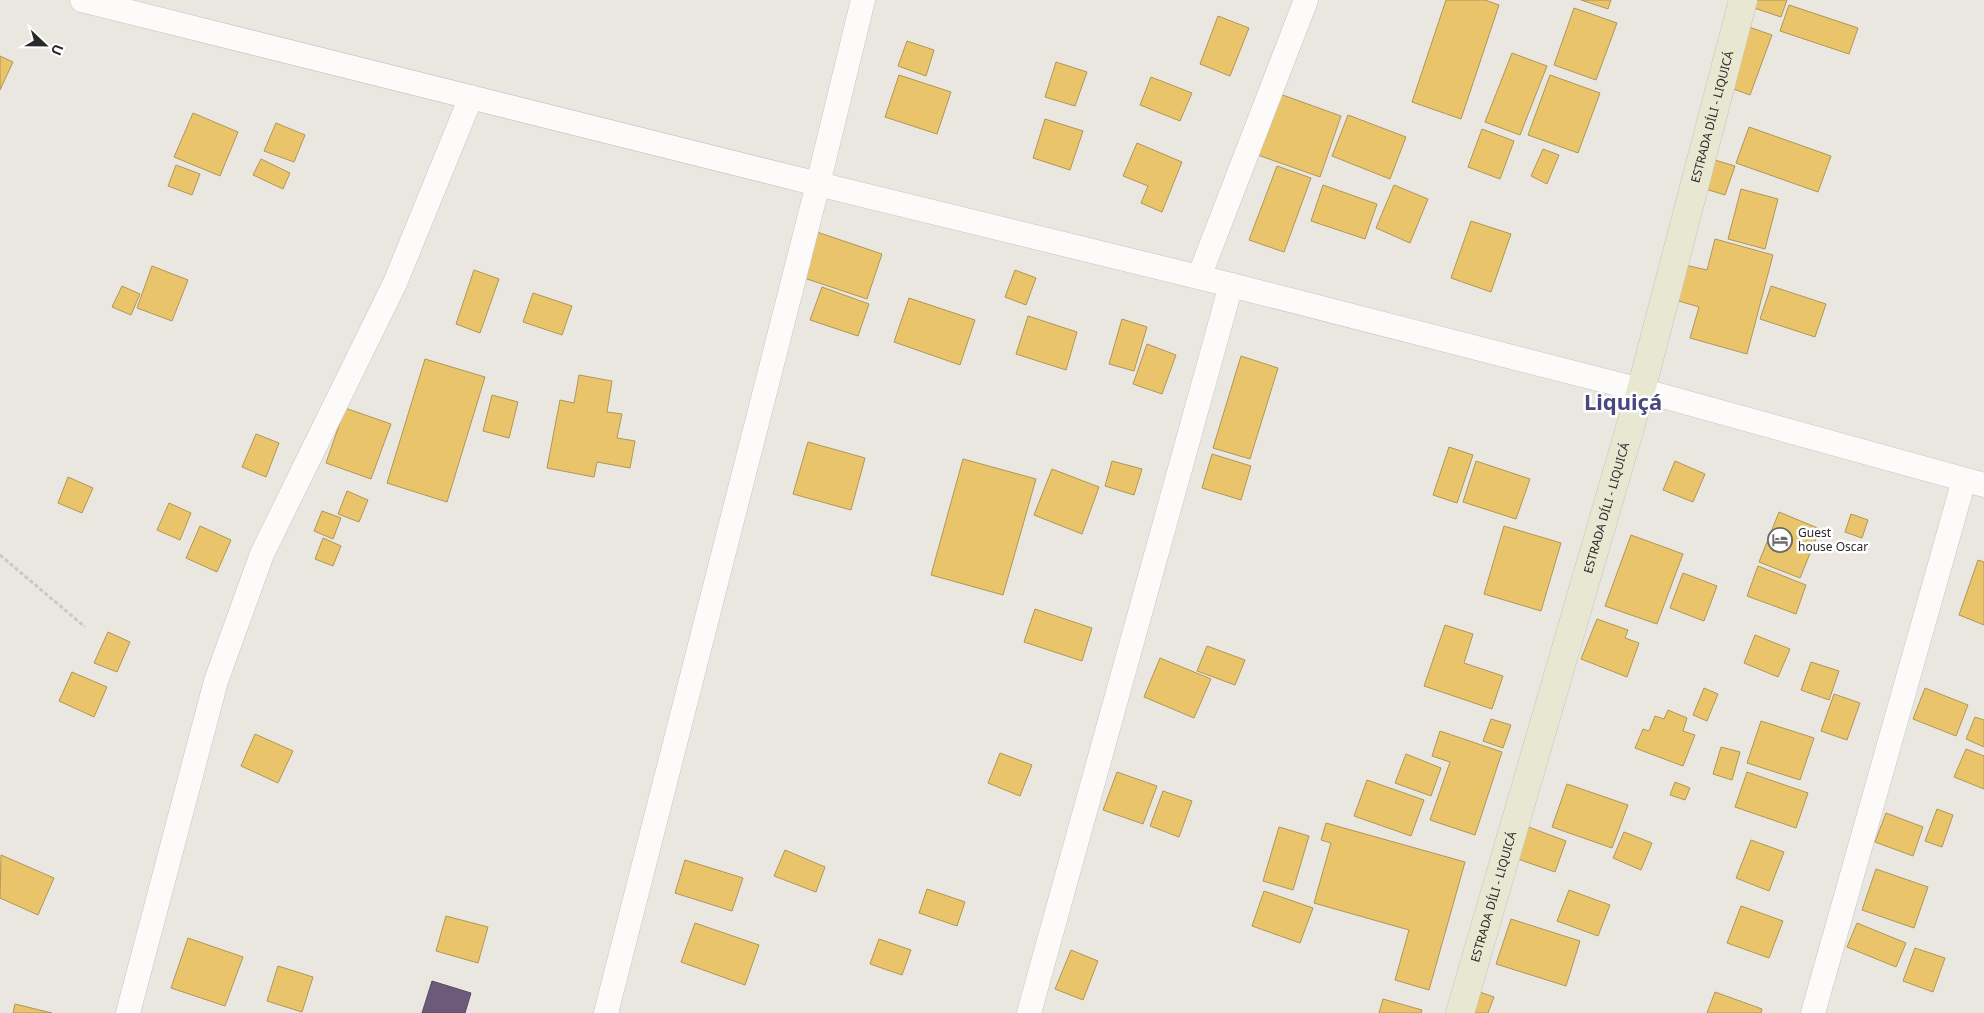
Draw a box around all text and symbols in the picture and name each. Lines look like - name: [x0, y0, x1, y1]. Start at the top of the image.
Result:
- north arrow: [20, 20, 70, 70]
- text: U: [47, 42, 68, 59]
- street label: ESTRADA DÍLI - LIQUICÁ: [1687, 49, 1737, 185]
- district label: Liquiçá: [1584, 386, 1662, 416]
- street label: ESTRADA DÍLI - LIQUICÁ: [1579, 440, 1633, 575]
- place label: Guest house Oscar: [1798, 524, 1868, 555]
- hotel icon: Guest house Oscar: [1767, 527, 1793, 553]
- street label: ESTRADA DÍLI - LIQUICÁ: [1466, 829, 1520, 964]

